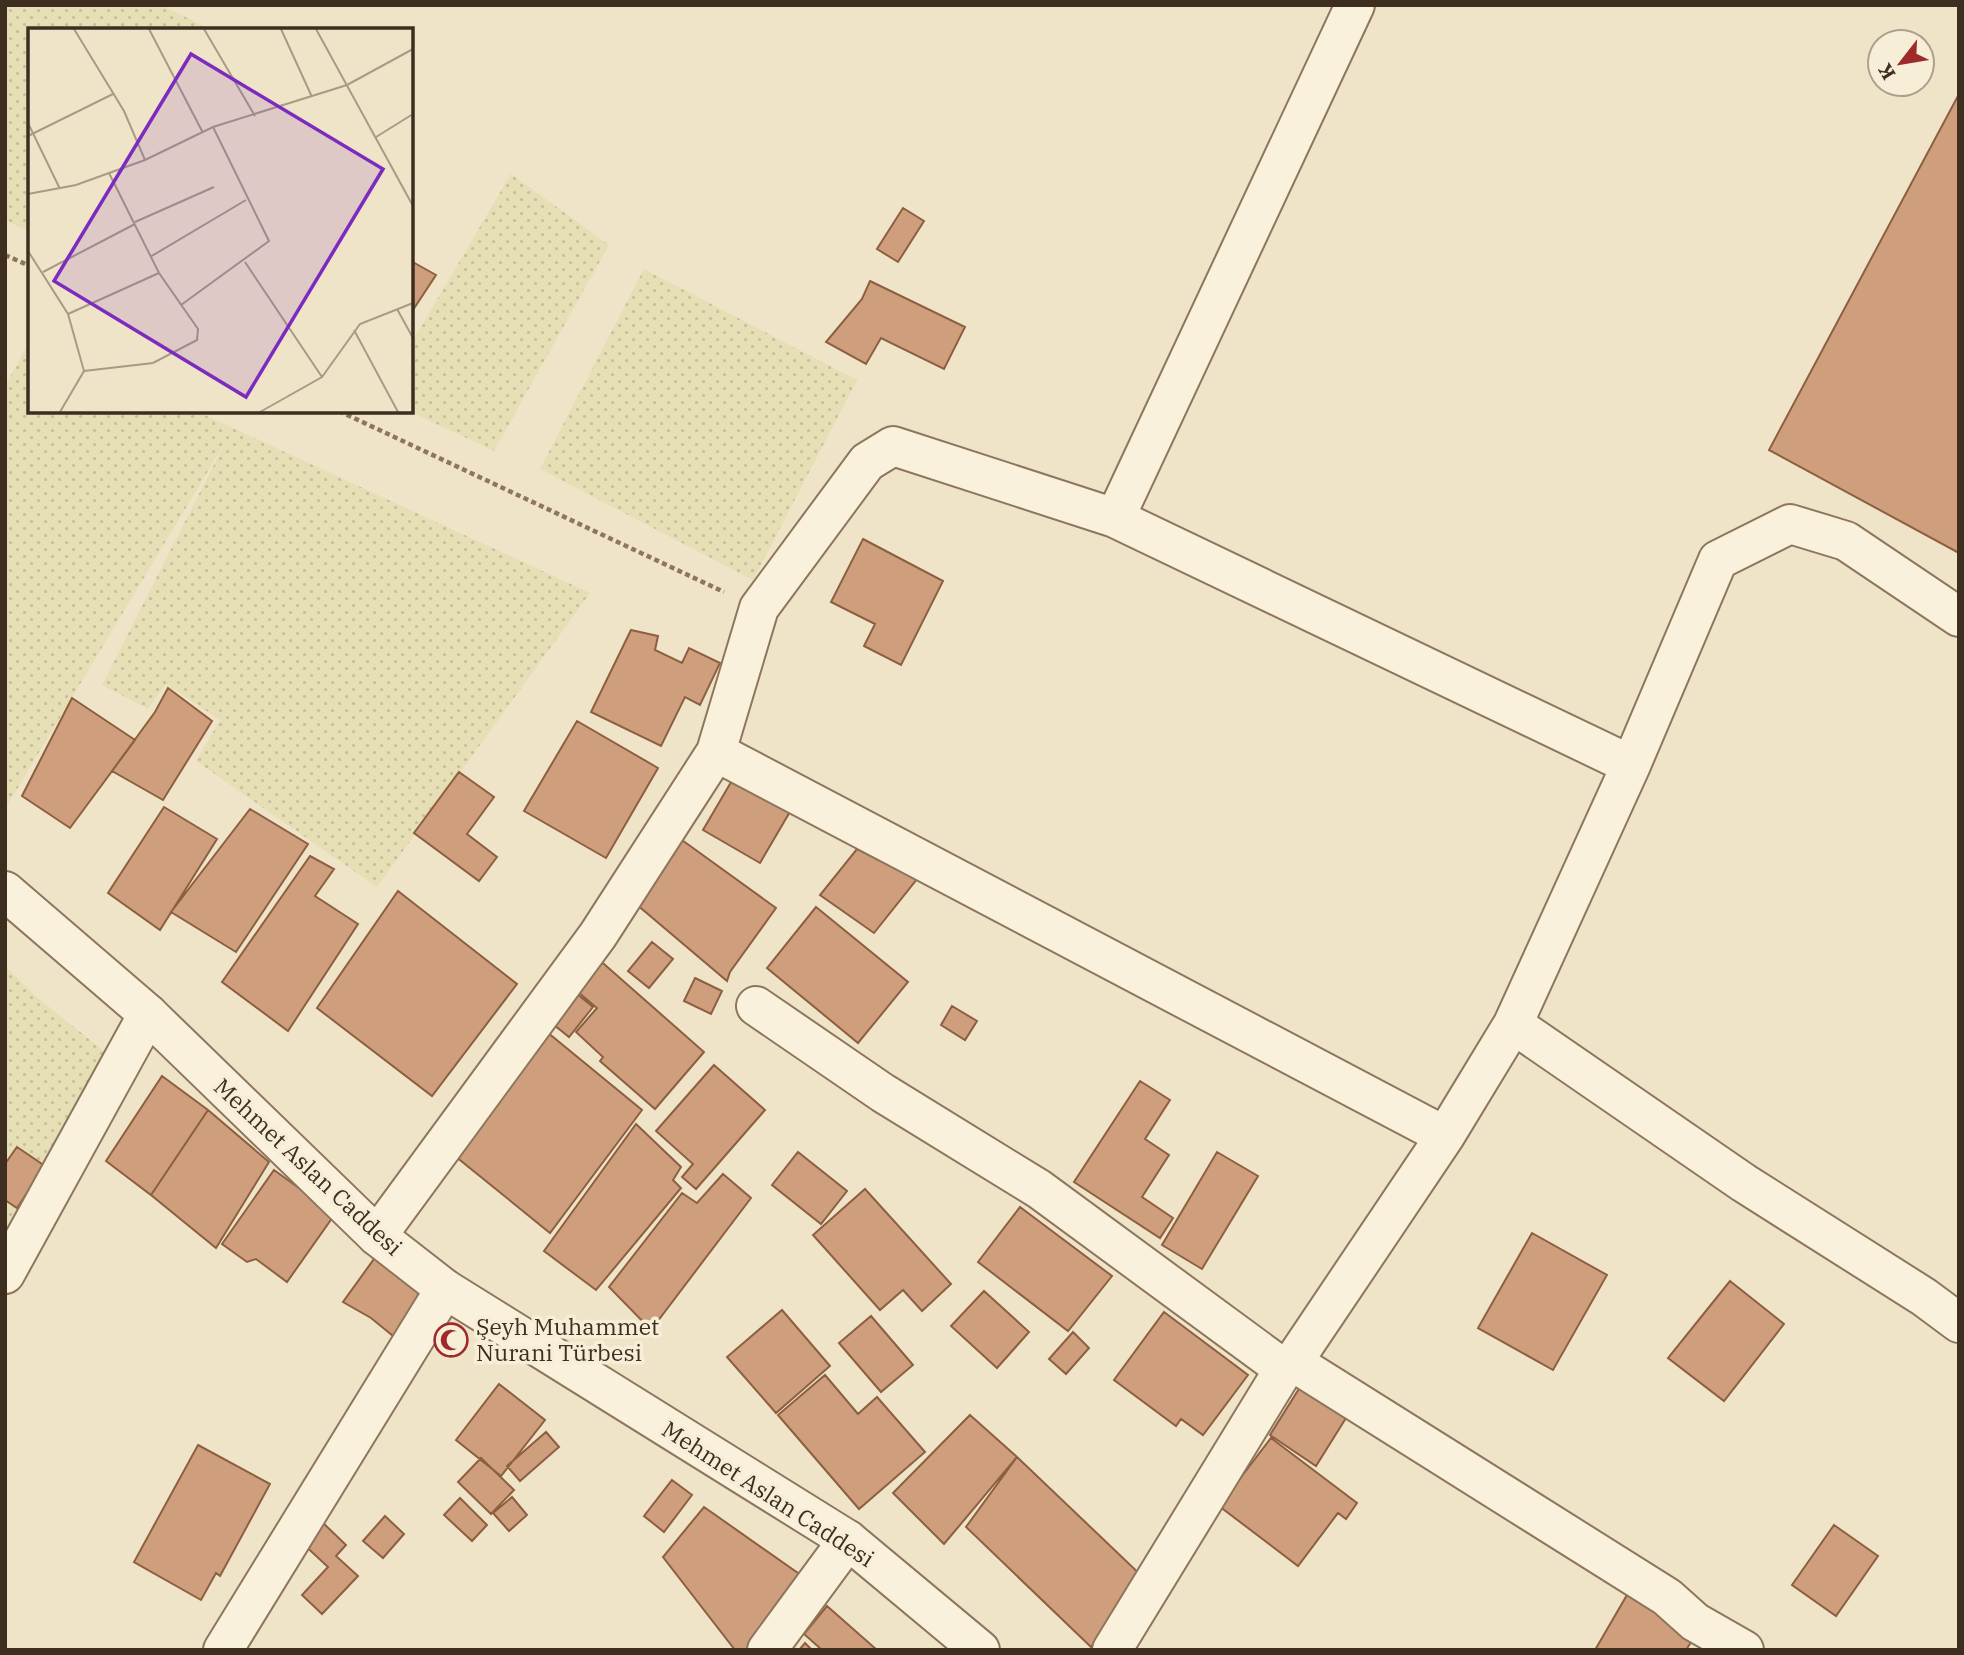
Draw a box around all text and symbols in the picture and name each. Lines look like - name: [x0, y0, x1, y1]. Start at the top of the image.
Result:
- inset map: [28, 28, 413, 413]
- north arrow: [1866, 28, 1936, 98]
- text: K: [1872, 59, 1900, 84]
- street label: Mehmet Aslan Caddesi: [208, 1071, 409, 1261]
- place label: Şeyh Muhammet Nurani Türbesi: [476, 1311, 659, 1367]
- mosque icon: Şeyh Muhammet Nurani Türbesi: [432, 1321, 470, 1359]
- street label: Mehmet Aslan Caddesi: [657, 1413, 880, 1573]

